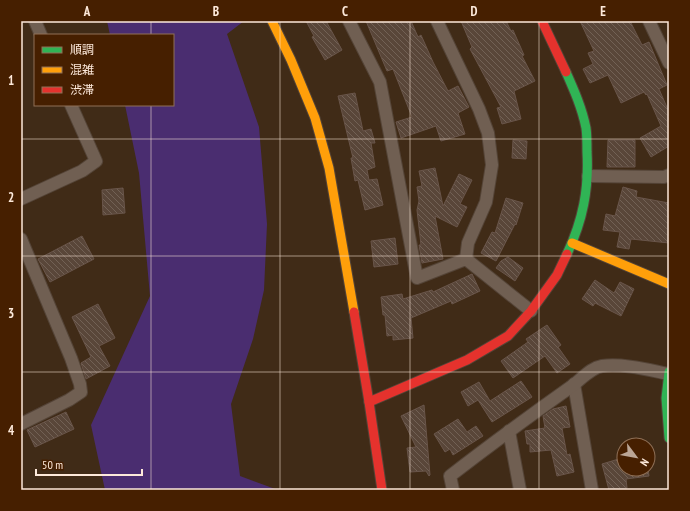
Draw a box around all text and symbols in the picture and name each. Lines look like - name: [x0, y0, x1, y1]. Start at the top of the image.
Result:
- text: A: [83, 3, 91, 20]
- text: B: [213, 3, 219, 20]
- text: C: [342, 3, 348, 20]
- text: D: [471, 3, 478, 20]
- text: E: [600, 3, 606, 20]
- legend: [34, 34, 174, 106]
- text: 順調: [70, 42, 94, 57]
- text: 混雑: [70, 62, 94, 77]
- text: 1: [8, 72, 14, 89]
- text: 渋滞: [70, 82, 94, 97]
- text: 2: [8, 189, 14, 206]
- text: 3: [8, 305, 14, 322]
- text: 4: [8, 422, 15, 439]
- north arrow: [616, 437, 656, 477]
- scale bar: [36, 451, 142, 477]
- text: N: [637, 456, 652, 469]
- text: 50 m: [42, 457, 63, 472]

